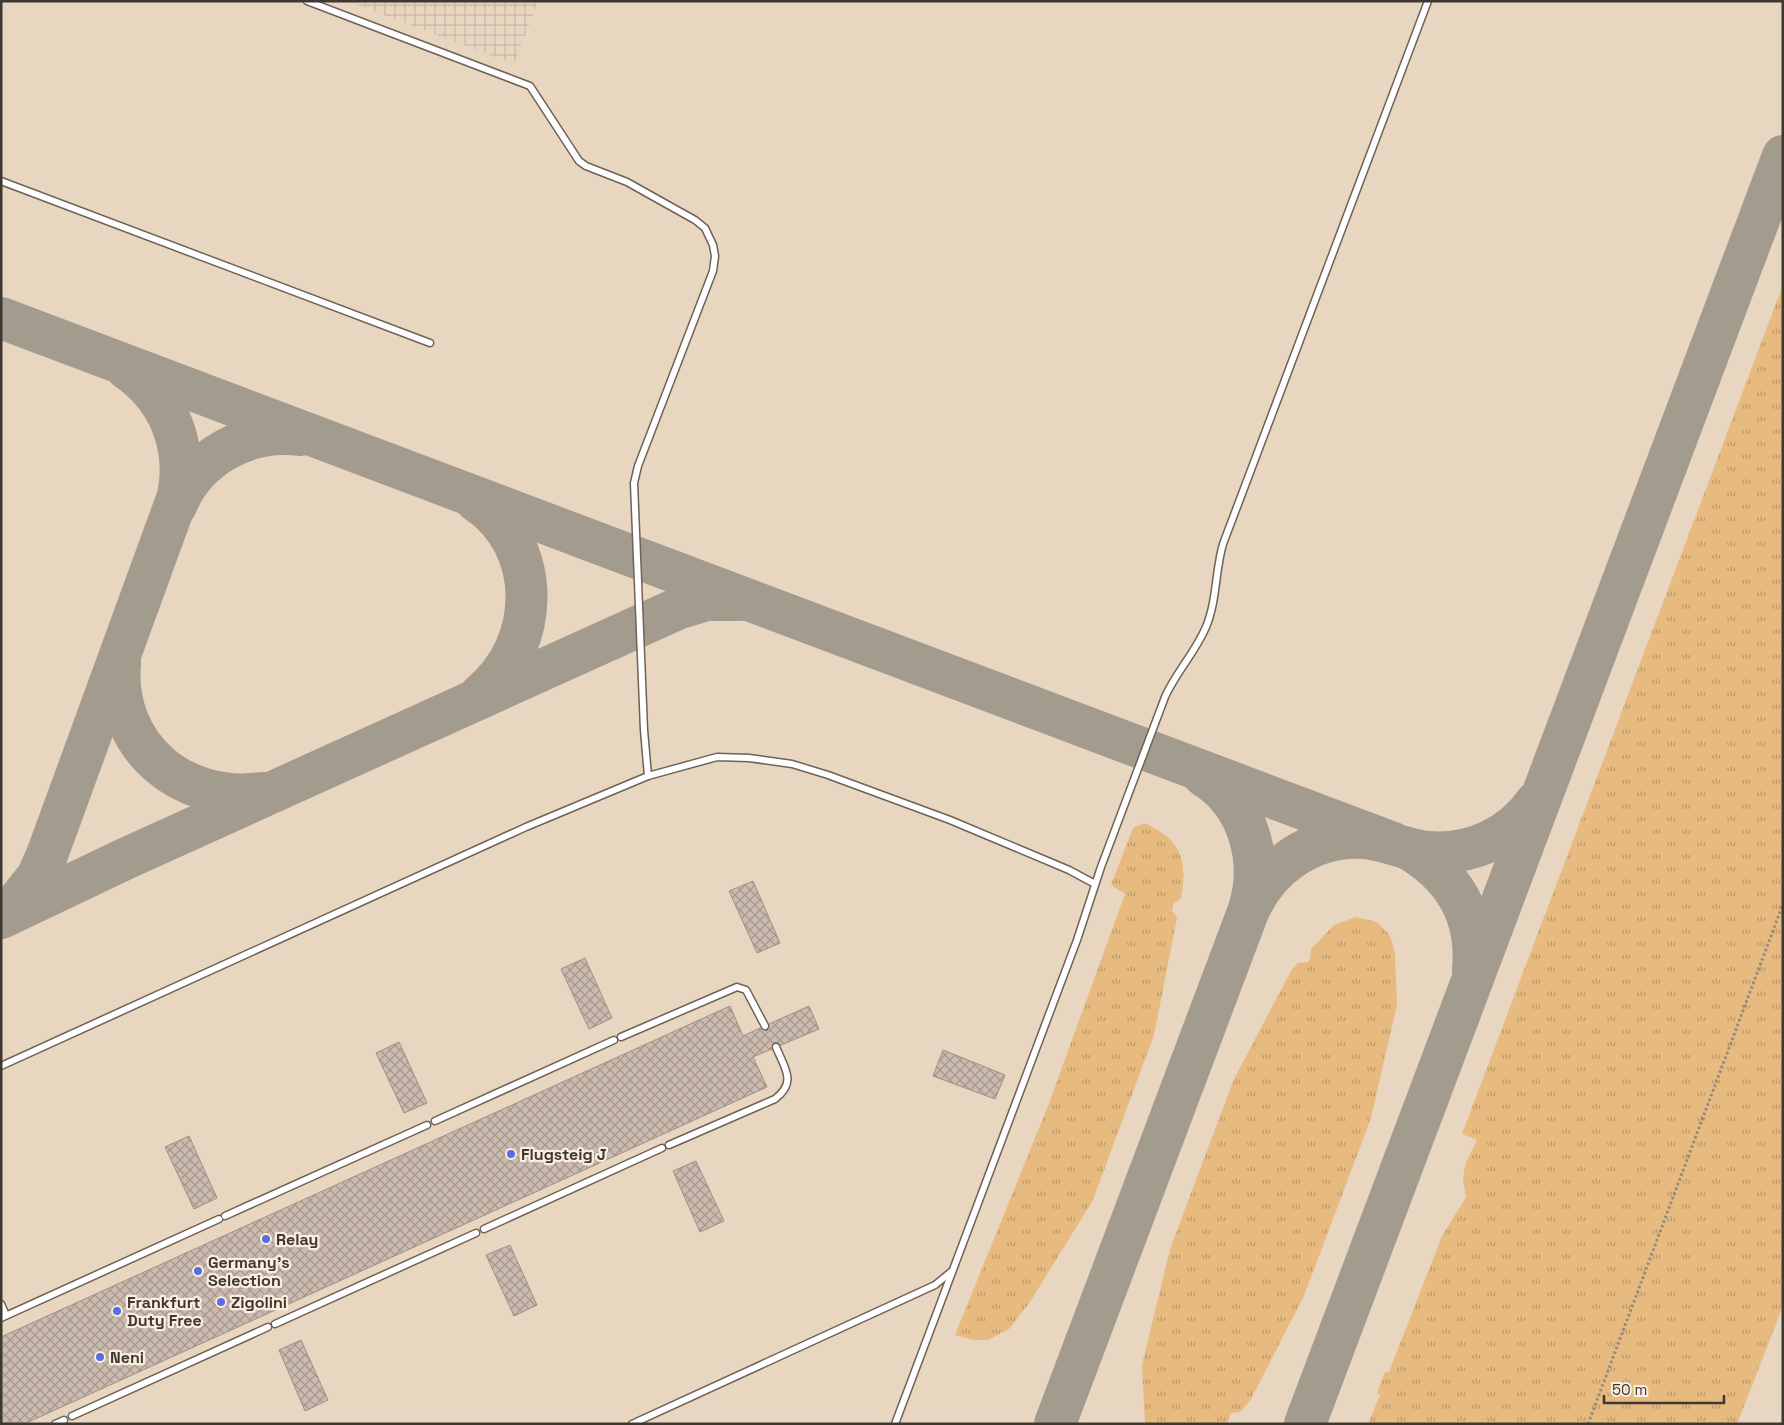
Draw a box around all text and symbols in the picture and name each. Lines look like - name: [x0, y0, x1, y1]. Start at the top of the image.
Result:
- place label: Flugsteig J: [521, 1144, 607, 1165]
- marker: Flugsteig J: [505, 1148, 517, 1160]
- place label: Relay: [276, 1229, 318, 1250]
- marker: Relay: [260, 1233, 272, 1245]
- place label: Germany's Selection: [208, 1252, 290, 1291]
- marker: Germany's Selection: [192, 1265, 204, 1277]
- place label: Frankfurt Duty Free: [127, 1292, 202, 1331]
- place label: Zigolini: [231, 1292, 287, 1313]
- marker: Zigolini: [215, 1296, 227, 1308]
- marker: Frankfurt Duty Free: [111, 1305, 123, 1317]
- place label: Neni: [110, 1347, 144, 1368]
- marker: Neni: [94, 1351, 106, 1363]
- scale bar: [1604, 1372, 1724, 1404]
- text: 50 m: [1612, 1380, 1647, 1399]

